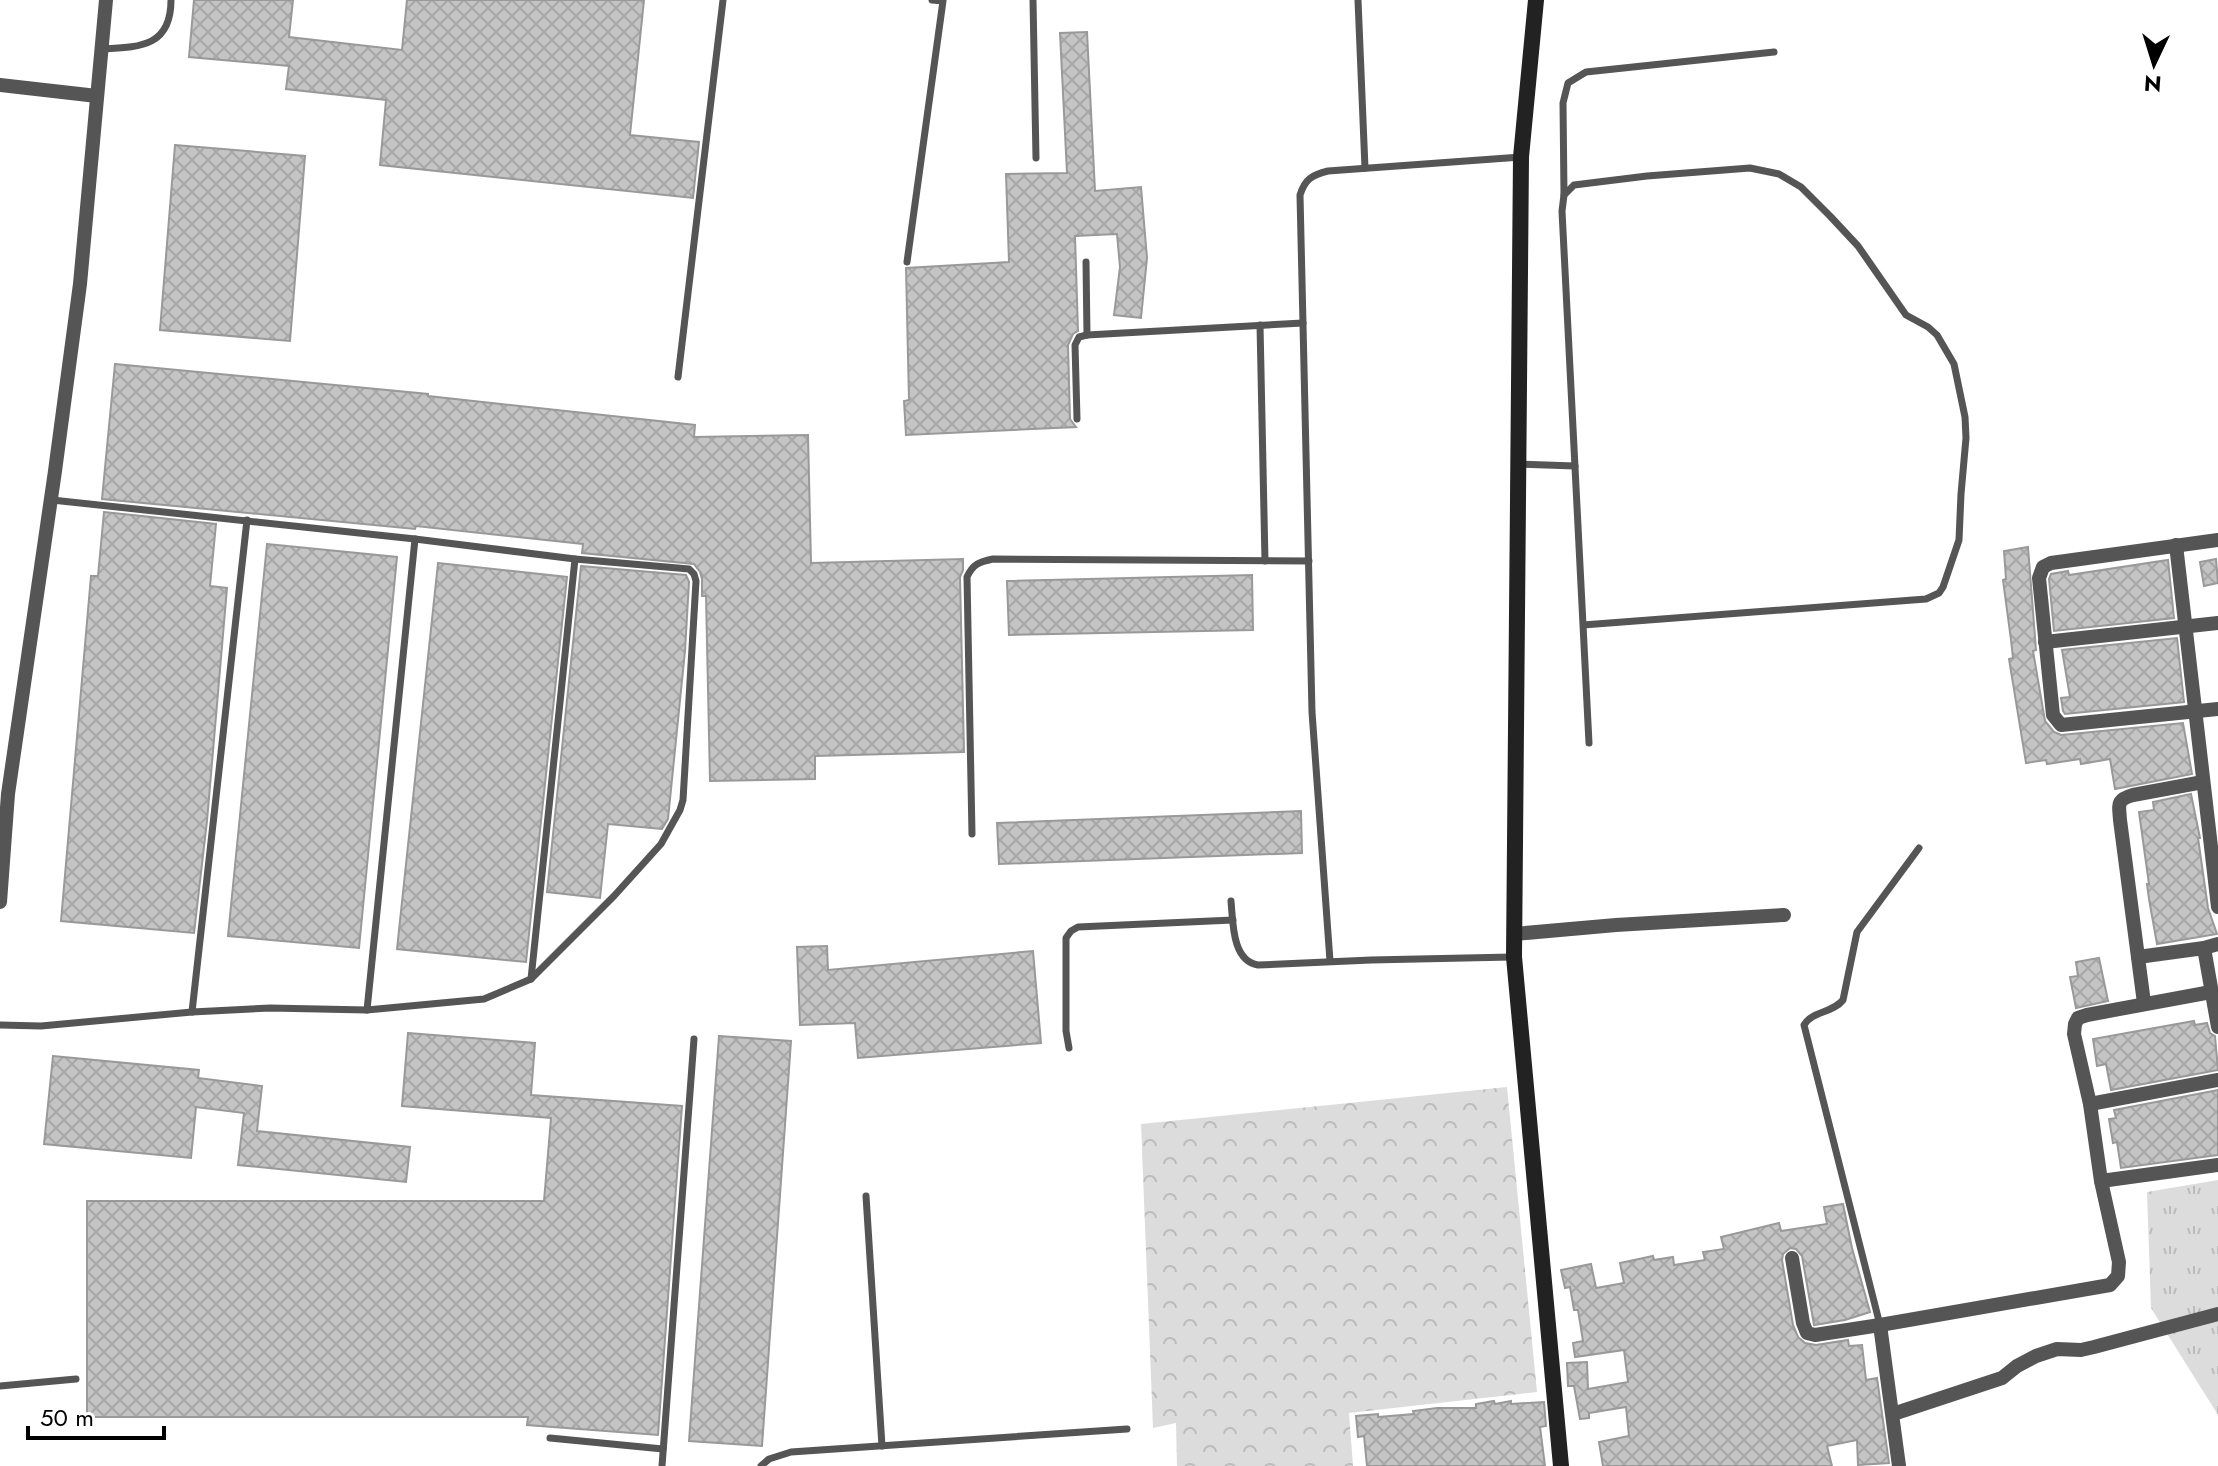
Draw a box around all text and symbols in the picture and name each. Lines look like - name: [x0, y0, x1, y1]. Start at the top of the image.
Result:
- north arrow: [2114, 24, 2194, 104]
- text: N: [2143, 67, 2162, 101]
- scale bar: [28, 1390, 164, 1440]
- text: 50 m: [40, 1400, 94, 1435]

